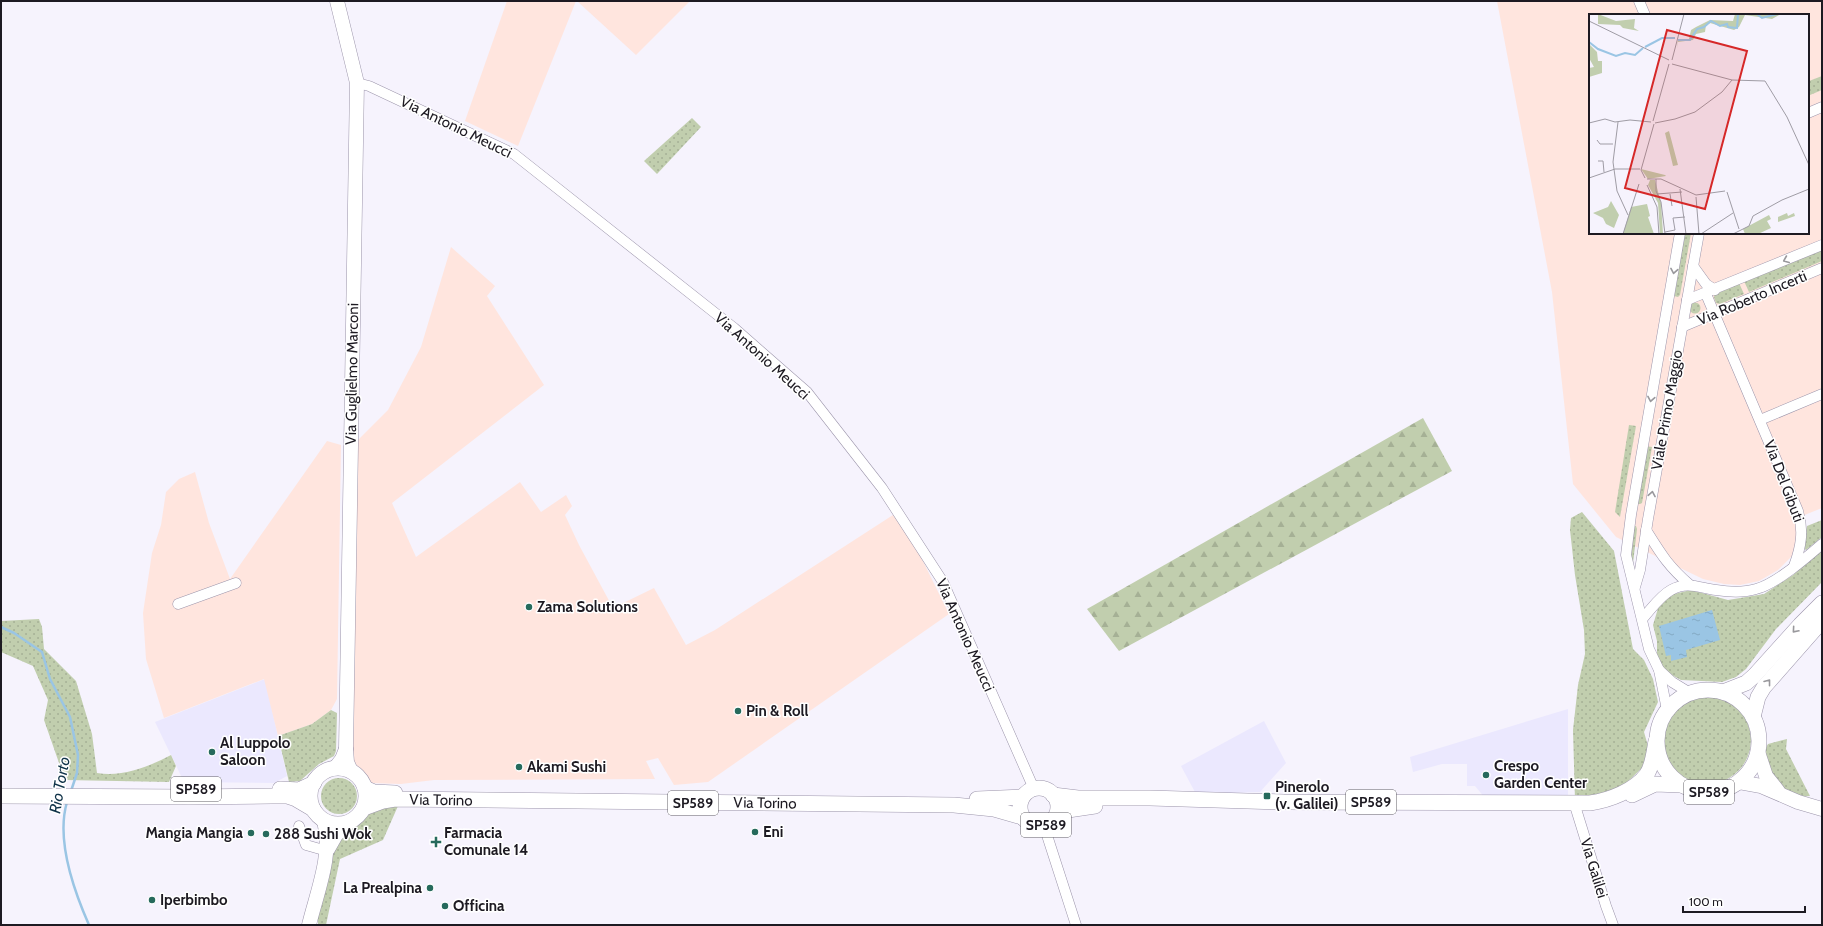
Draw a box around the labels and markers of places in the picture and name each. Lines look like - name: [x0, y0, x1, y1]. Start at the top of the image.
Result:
- place label: Zama Solutions: [537, 598, 638, 616]
- marker: Zama Solutions: [524, 602, 534, 612]
- place label: Pin & Roll: [746, 702, 808, 720]
- marker: Pin & Roll: [733, 706, 743, 716]
- place label: Al Luppolo Saloon: [220, 734, 291, 769]
- marker: Al Luppolo Saloon: [207, 747, 217, 757]
- place label: Crespo Garden Center: [1494, 757, 1587, 792]
- place label: Akami Sushi: [527, 758, 606, 776]
- marker: Akami Sushi: [514, 762, 524, 772]
- marker: Crespo Garden Center: [1481, 770, 1491, 780]
- place label: Pinerolo (v. Galilei): [1275, 778, 1339, 813]
- marker: Pinerolo (v. Galilei): [1262, 791, 1272, 801]
- place label: Eni: [763, 823, 783, 841]
- place label: Mangia Mangia: [145, 824, 244, 842]
- place label: Farmacia Comunale 14: [444, 824, 528, 859]
- place label: 288 Sushi Wok: [274, 825, 372, 843]
- marker: Eni: [750, 827, 760, 837]
- marker: Mangia Mangia: [246, 828, 256, 838]
- marker: 288 Sushi Wok: [261, 829, 271, 839]
- marker: Farmacia Comunale 14: [431, 837, 441, 847]
- place label: La Prealpina: [343, 879, 423, 897]
- marker: La Prealpina: [425, 883, 435, 893]
- place label: Iperbimbo: [160, 891, 228, 909]
- marker: Iperbimbo: [147, 895, 157, 905]
- place label: Officina: [453, 897, 505, 915]
- marker: Officina: [440, 901, 450, 911]

